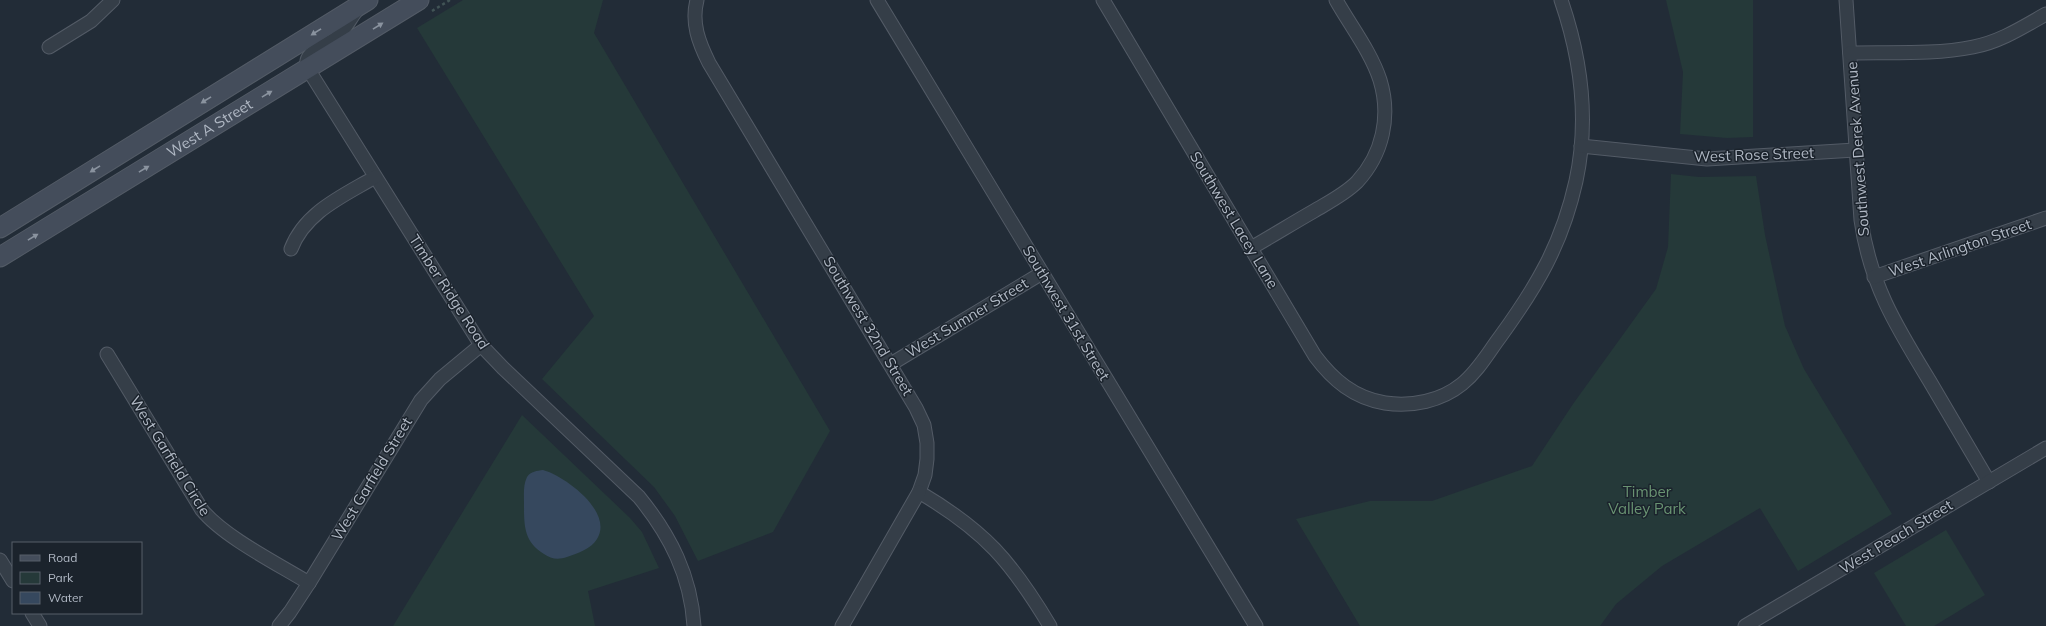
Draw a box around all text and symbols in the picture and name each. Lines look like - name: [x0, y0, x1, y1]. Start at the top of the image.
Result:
- one-way arrow: [373, 22, 383, 30]
- one-way arrow: [311, 28, 321, 36]
- street label: Southwest Derek Avenue: [1842, 61, 1873, 237]
- one-way arrow: [261, 91, 273, 98]
- street label: West A Street: [163, 94, 256, 161]
- one-way arrow: [200, 97, 212, 104]
- street label: West Rose Street: [1694, 143, 1814, 166]
- street label: Southwest Lacey Lane: [1186, 148, 1283, 292]
- one-way arrow: [90, 165, 100, 173]
- one-way arrow: [138, 166, 150, 173]
- street label: West Arlington Street: [1886, 214, 2034, 281]
- street label: Timber Ridge Road: [405, 231, 494, 353]
- one-way arrow: [27, 233, 39, 240]
- street label: Southwest 31st Street: [1019, 242, 1114, 384]
- street label: Southwest 32nd Street: [819, 253, 918, 399]
- street label: West Sumner Street: [902, 274, 1031, 362]
- street label: West Garfield Circle: [126, 392, 215, 519]
- street label: West Garfield Street: [327, 413, 416, 544]
- park label: Timber Valley Park: [1608, 482, 1686, 518]
- street label: West Peach Street: [1836, 495, 1956, 578]
- legend: [12, 542, 142, 614]
- text: Road: [48, 550, 77, 565]
- text: Park: [48, 570, 74, 585]
- text: Water: [48, 590, 84, 605]

